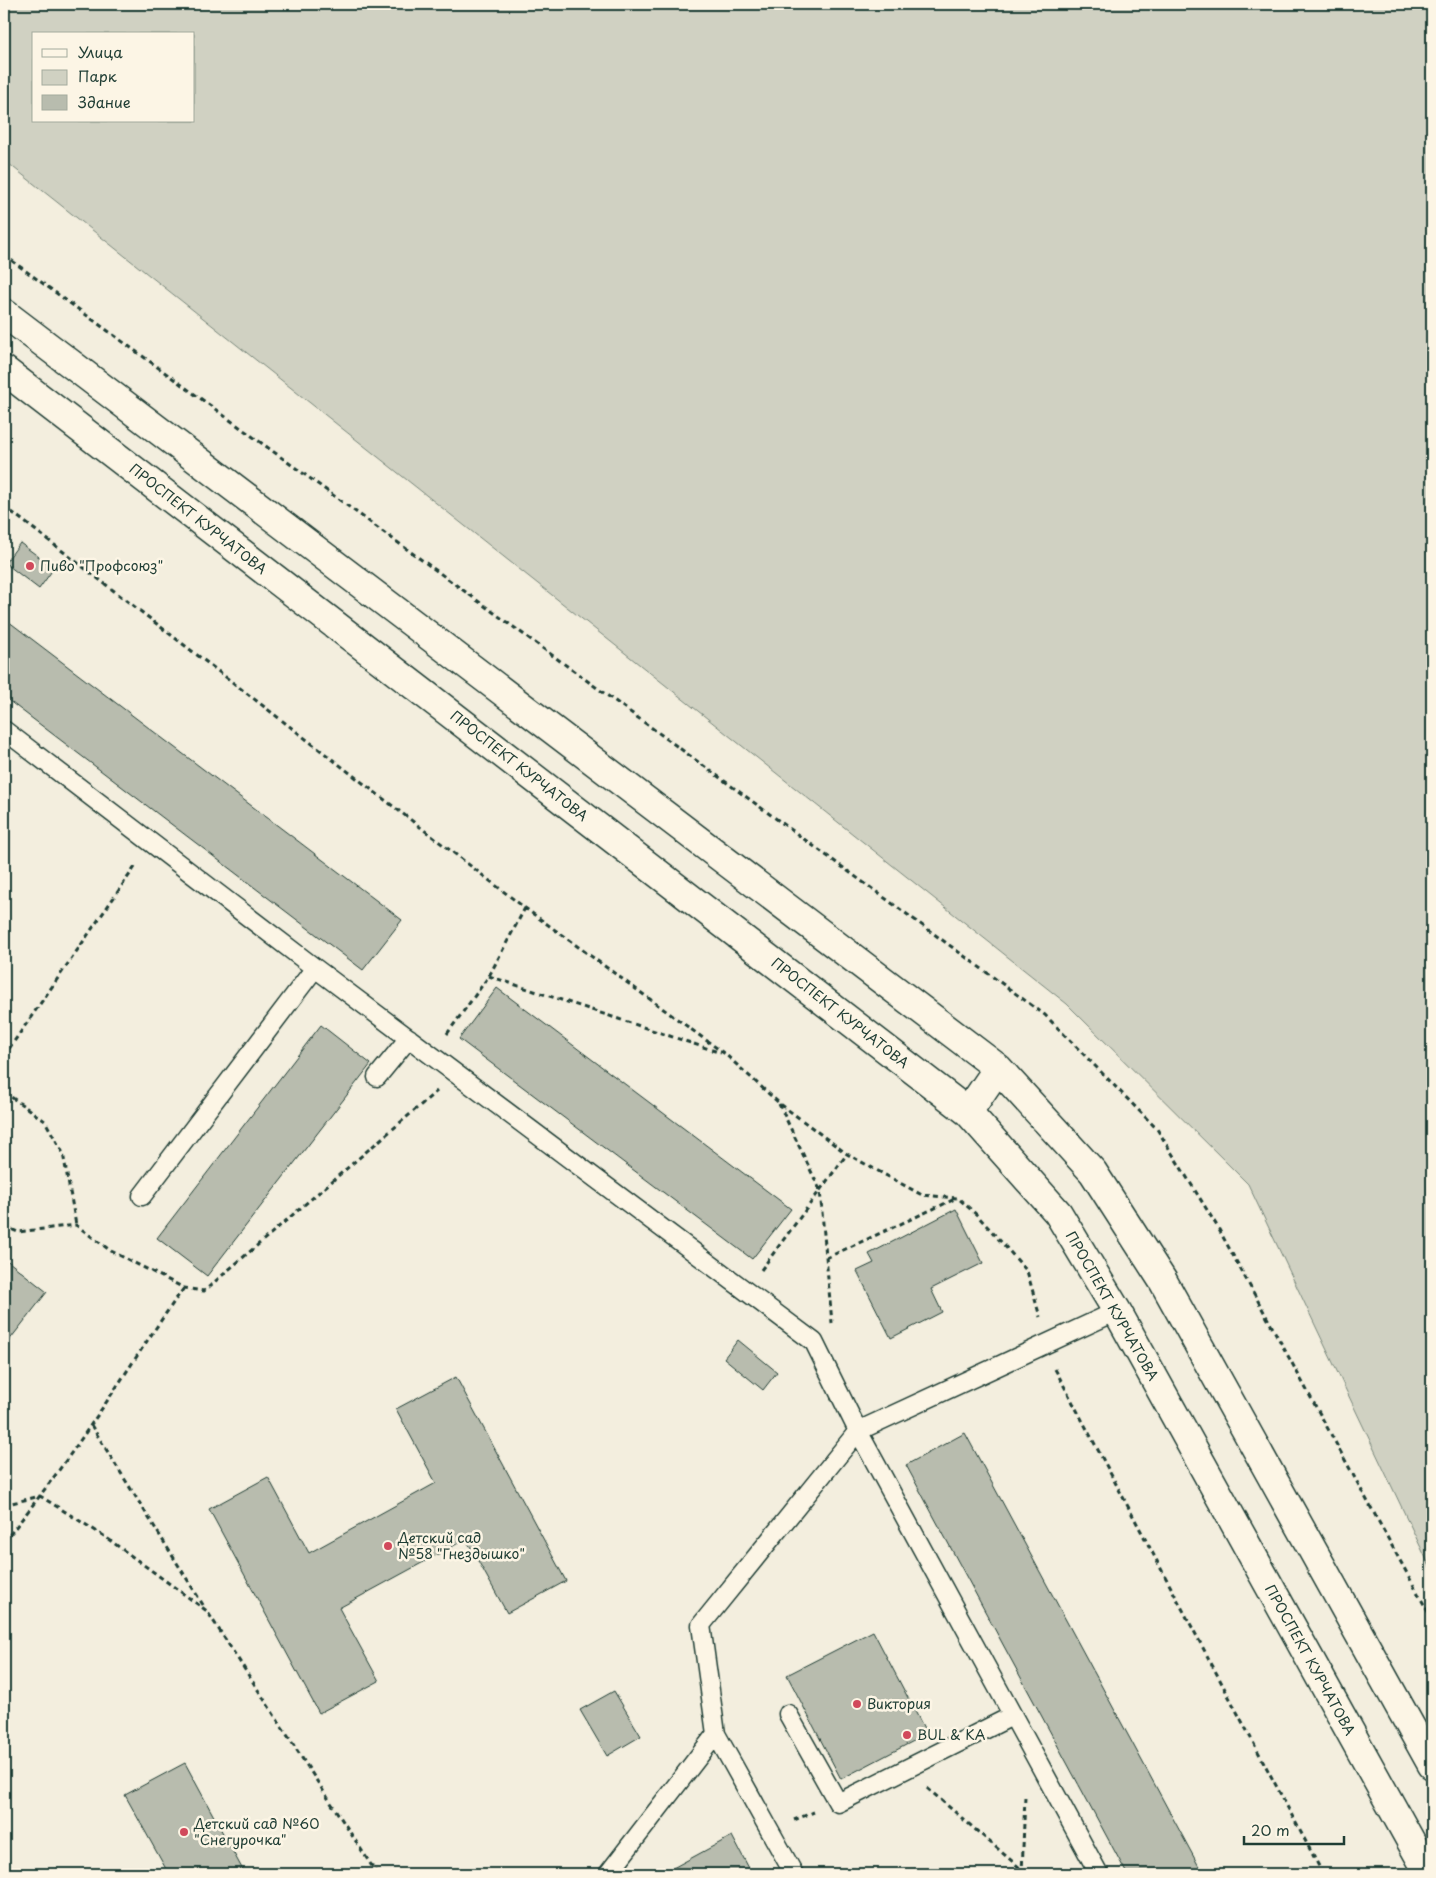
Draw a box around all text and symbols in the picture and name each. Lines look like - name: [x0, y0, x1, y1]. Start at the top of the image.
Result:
- legend: [32, 32, 195, 122]
- text: Улица: [78, 40, 123, 63]
- text: Парк: [78, 64, 117, 87]
- text: Здание: [78, 90, 131, 113]
- street label: ПРОСПЕКТ КУРЧАТОВА: [125, 458, 272, 579]
- place label: Пиво "Профсоюз": [40, 555, 163, 576]
- marker: Пиво "Профсоюз": [24, 560, 36, 572]
- street label: ПРОСПЕКТ КУРЧАТОВА: [446, 705, 593, 826]
- street label: ПРОСПЕКТ КУРЧАТОВА: [767, 952, 914, 1073]
- street label: ПРОСПЕКТ КУРЧАТОВА: [1061, 1227, 1164, 1384]
- place label: Детский сад №58 "Гнездышко": [397, 1527, 525, 1564]
- marker: Детский сад №58 "Гнездышко": [382, 1540, 394, 1552]
- street label: ПРОСПЕКТ КУРЧАТОВА: [1260, 1581, 1361, 1739]
- place label: Виктория: [867, 1693, 931, 1714]
- marker: Виктория: [851, 1698, 863, 1710]
- place label: BUL & KA: [917, 1724, 986, 1745]
- marker: BUL & KA: [901, 1729, 913, 1741]
- place label: Детский сад №60 "Снегурочка": [193, 1813, 319, 1850]
- scale bar: [1244, 1813, 1344, 1845]
- text: 20 m: [1251, 1818, 1290, 1841]
- marker: Детский сад №60 "Снегурочка": [178, 1826, 190, 1838]

